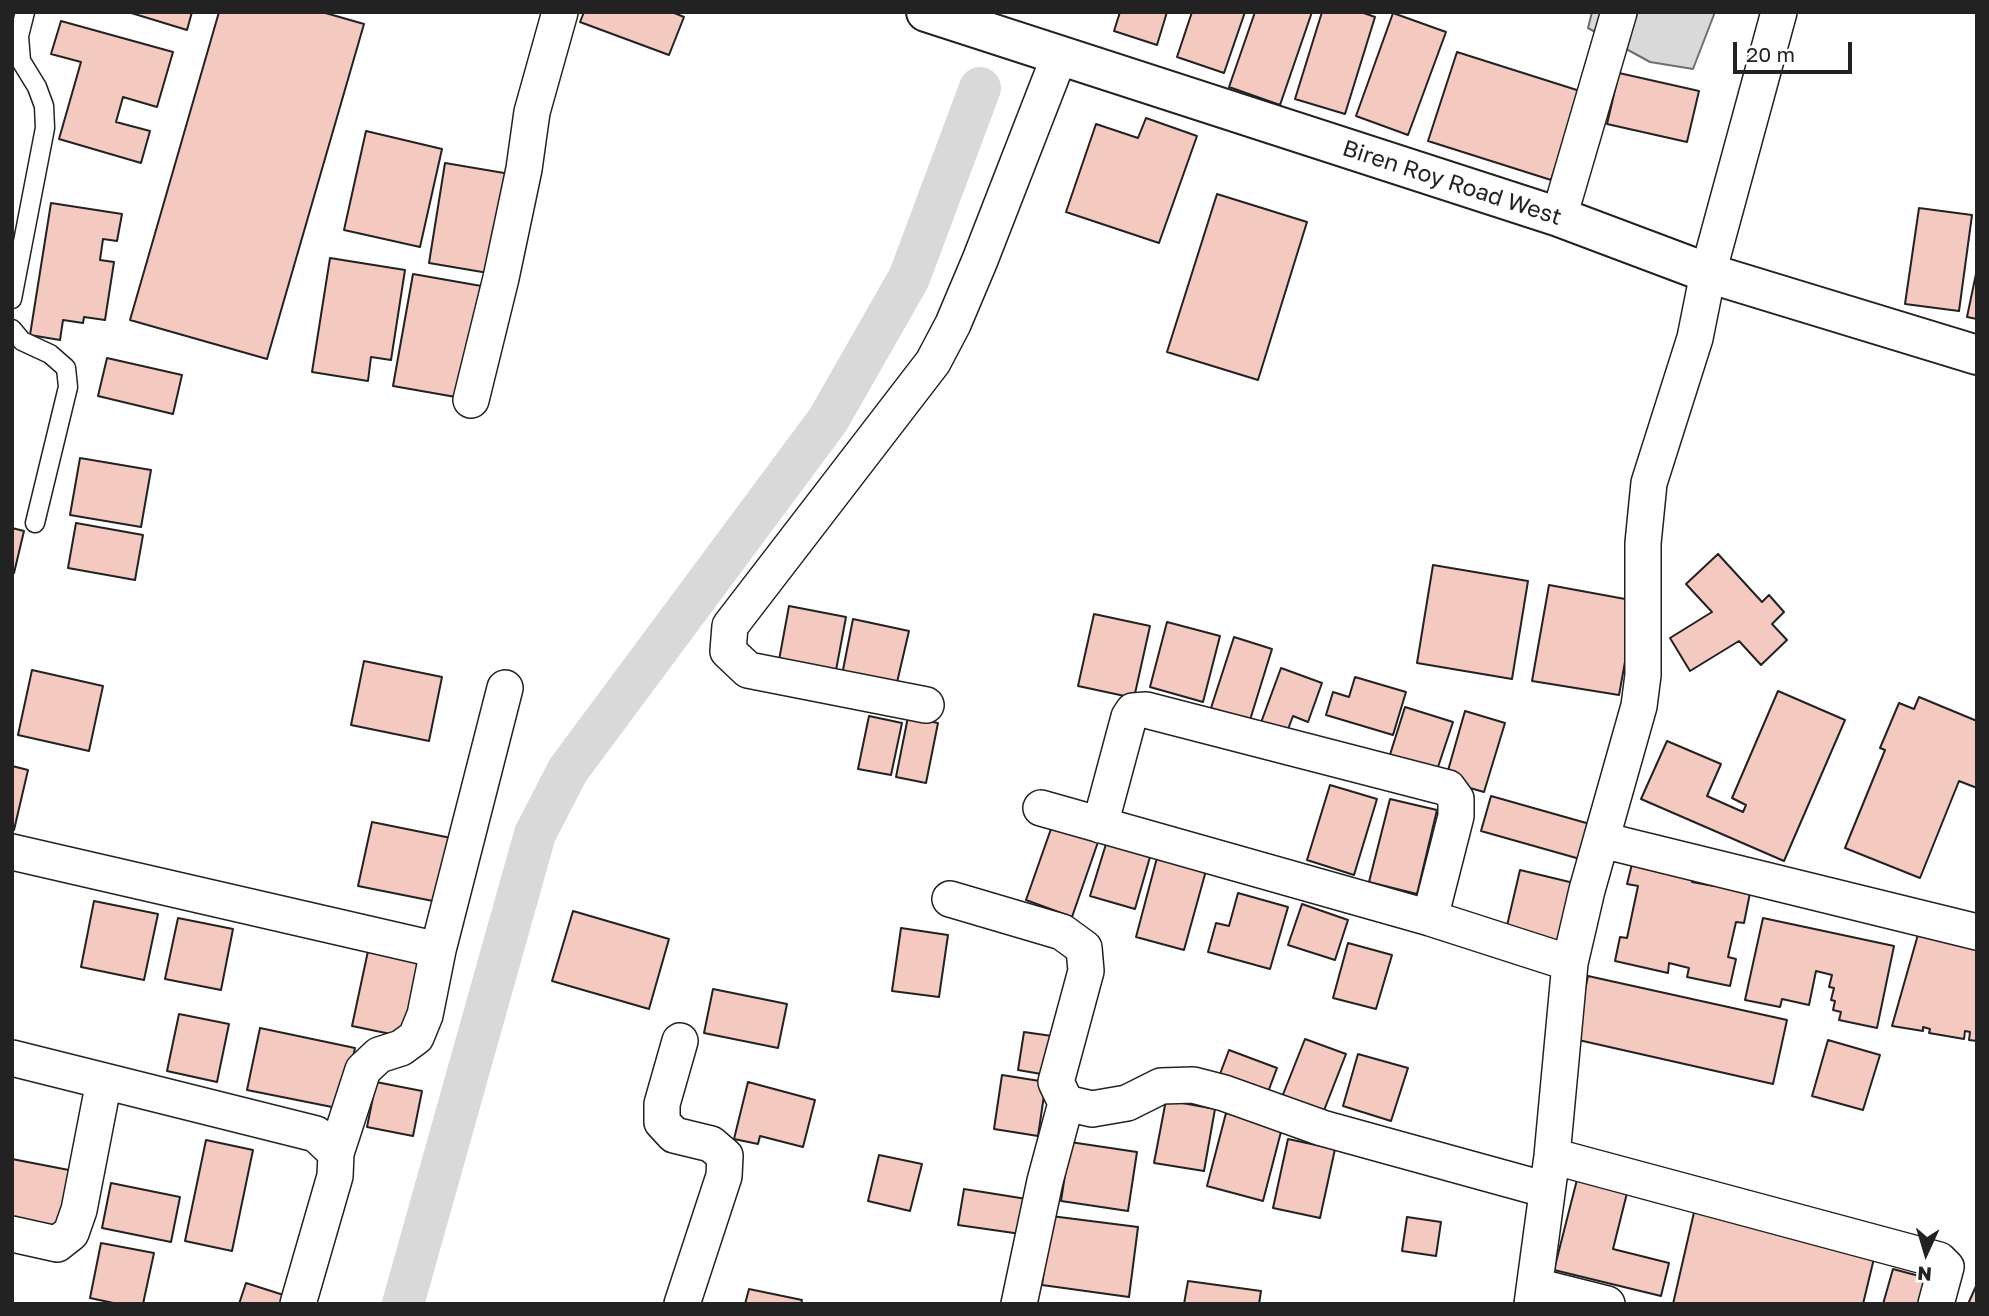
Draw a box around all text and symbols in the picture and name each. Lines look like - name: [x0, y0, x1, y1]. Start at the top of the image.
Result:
- scale bar: [1737, 28, 1856, 72]
- text: 20 m: [1746, 41, 1795, 67]
- street label: Biren Roy Road West: [1339, 135, 1565, 231]
- north arrow: [1891, 1218, 1961, 1288]
- text: N: [1916, 1262, 1933, 1286]

